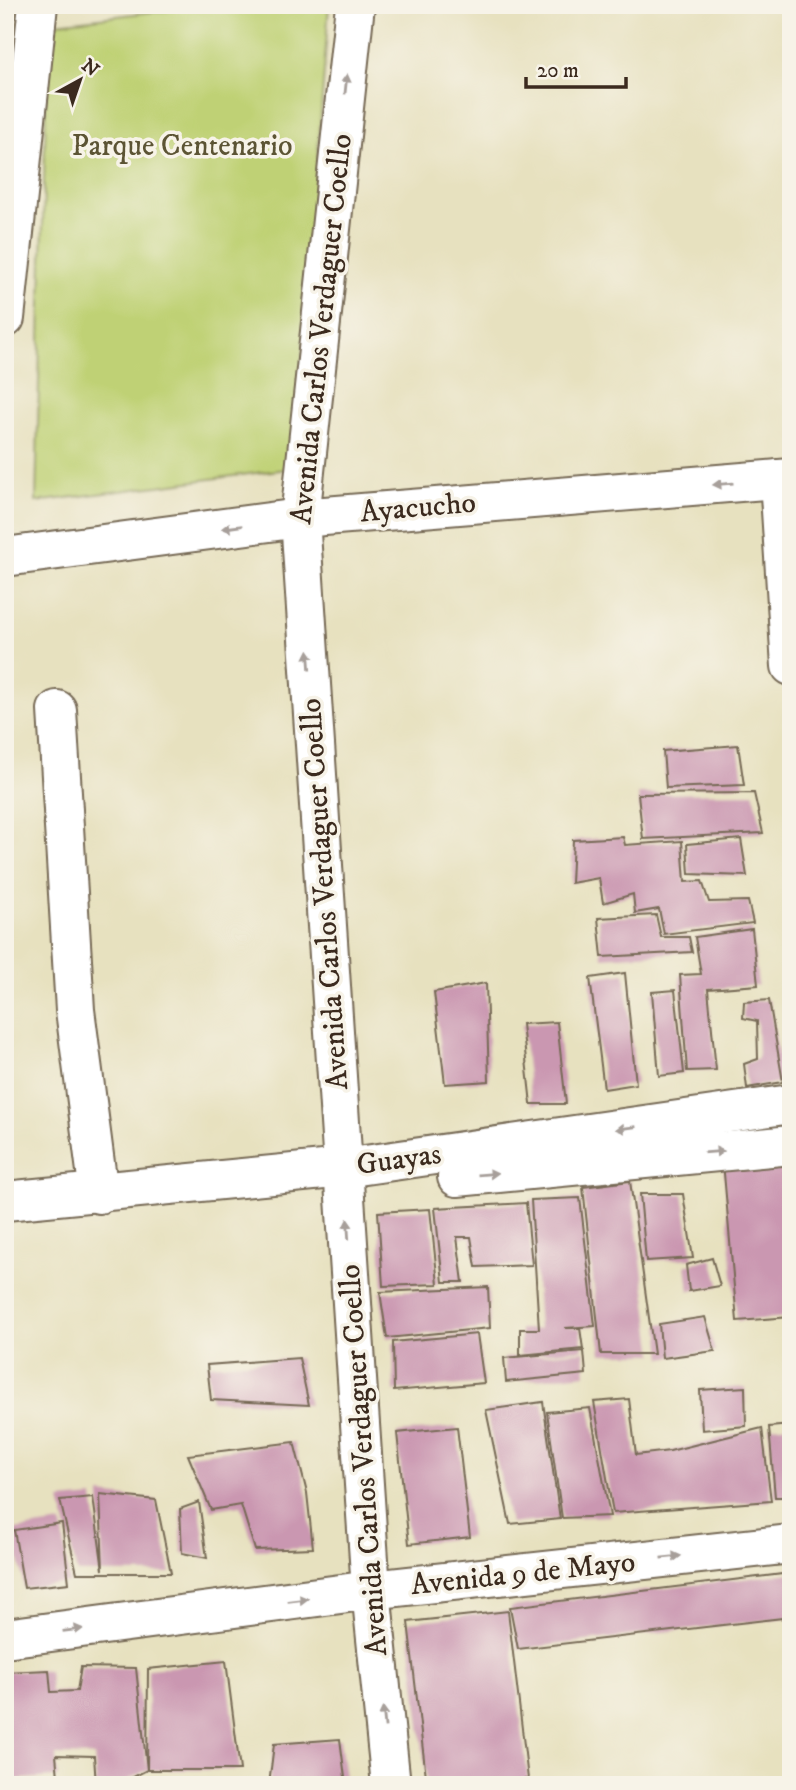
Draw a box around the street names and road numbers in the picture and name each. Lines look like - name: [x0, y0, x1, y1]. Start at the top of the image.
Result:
- street label: Avenida Carlos Verdaguer Coello: [283, 132, 361, 526]
- street label: Ayacucho: [359, 485, 477, 531]
- street label: Avenida Carlos Verdaguer Coello: [293, 697, 357, 1091]
- street label: Guayas: [354, 1136, 444, 1184]
- street label: Avenida Carlos Verdaguer Coello: [332, 1263, 396, 1657]
- street label: Avenida 9 de Mayo: [409, 1544, 637, 1604]

